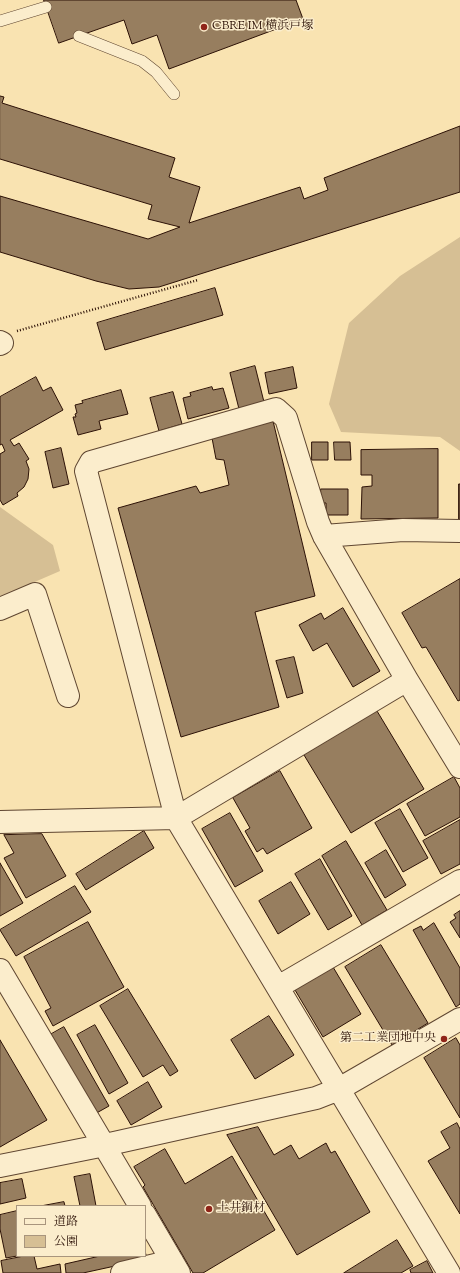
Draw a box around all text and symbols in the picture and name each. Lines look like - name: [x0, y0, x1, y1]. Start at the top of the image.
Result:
- place label: CBRE IM 横浜戸塚: [212, 20, 313, 34]
- marker: CBRE IM 横浜戸塚: [199, 22, 209, 32]
- place label: 第二工業団地中央: [340, 1032, 436, 1046]
- marker: 第二工業団地中央: [439, 1034, 449, 1044]
- place label: 土井鋼材: [217, 1202, 265, 1216]
- marker: 土井鋼材: [204, 1204, 214, 1214]
- legend: [16, 1205, 146, 1257]
- text: 道路: [54, 1213, 78, 1231]
- text: 公園: [54, 1233, 78, 1251]

